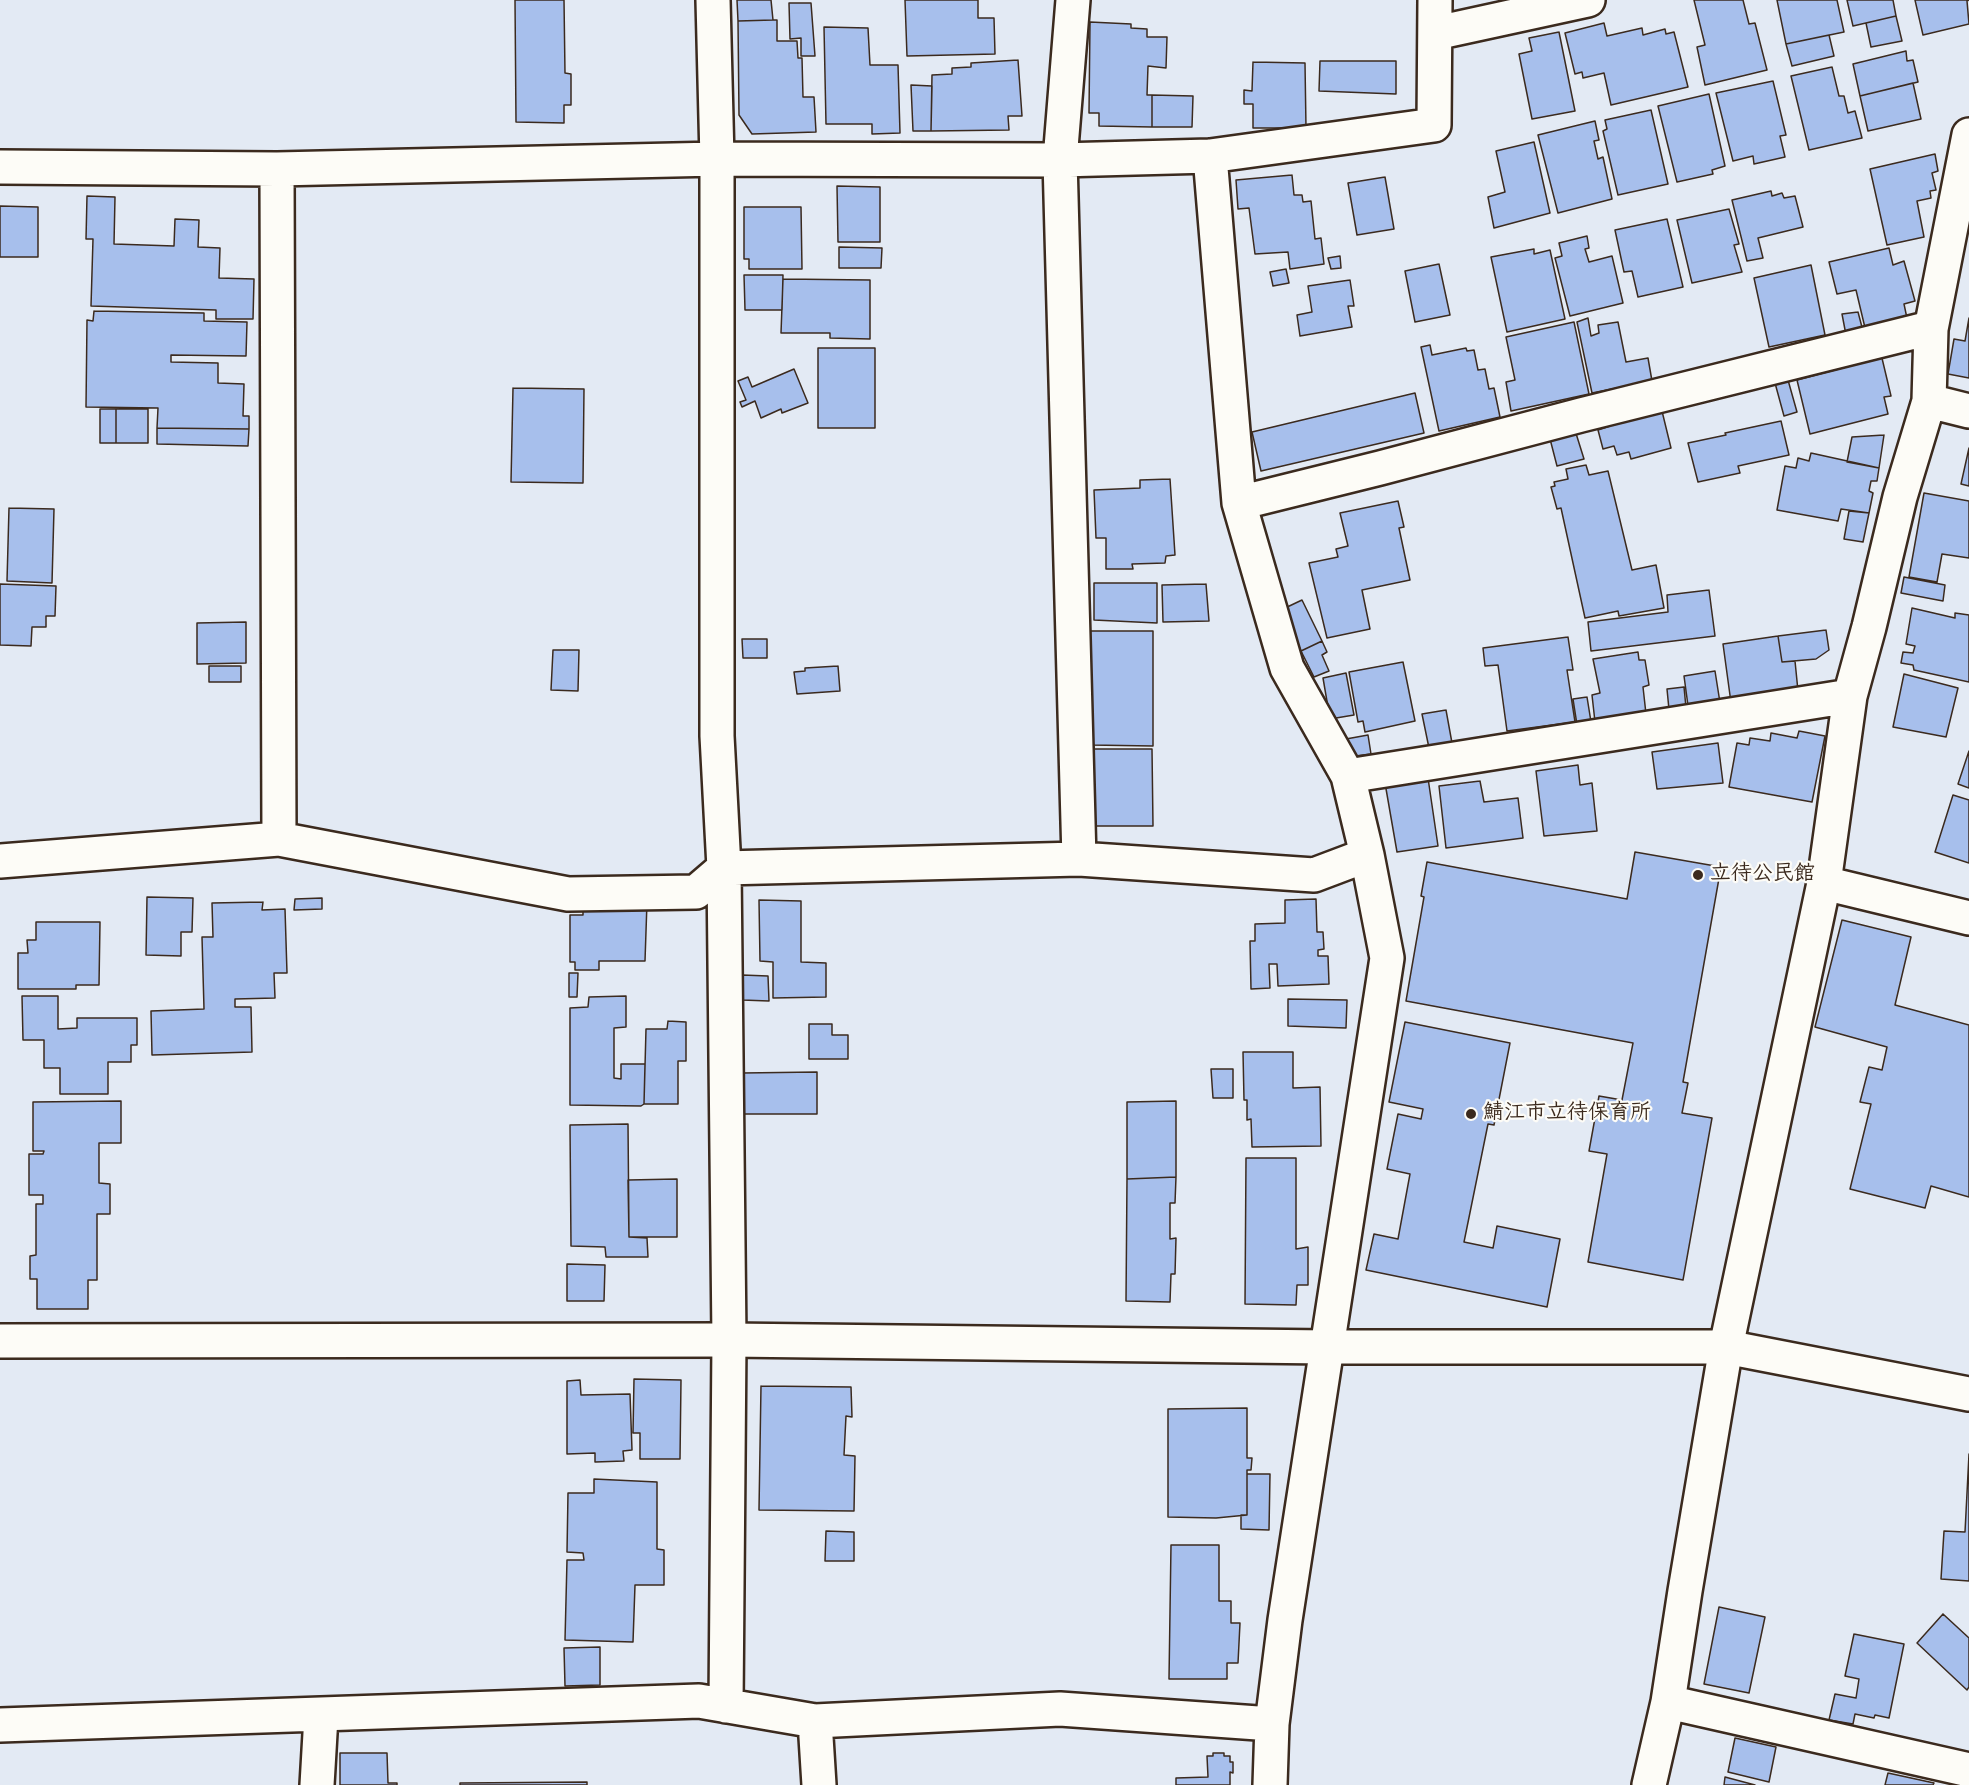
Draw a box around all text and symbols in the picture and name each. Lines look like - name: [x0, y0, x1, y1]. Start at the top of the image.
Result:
- place label: 立待公民館: [1710, 862, 1815, 888]
- marker: 立待公民館: [1691, 868, 1705, 882]
- place label: 鯖江市立待保育所: [1483, 1101, 1651, 1127]
- marker: 鯖江市立待保育所: [1464, 1107, 1478, 1121]

